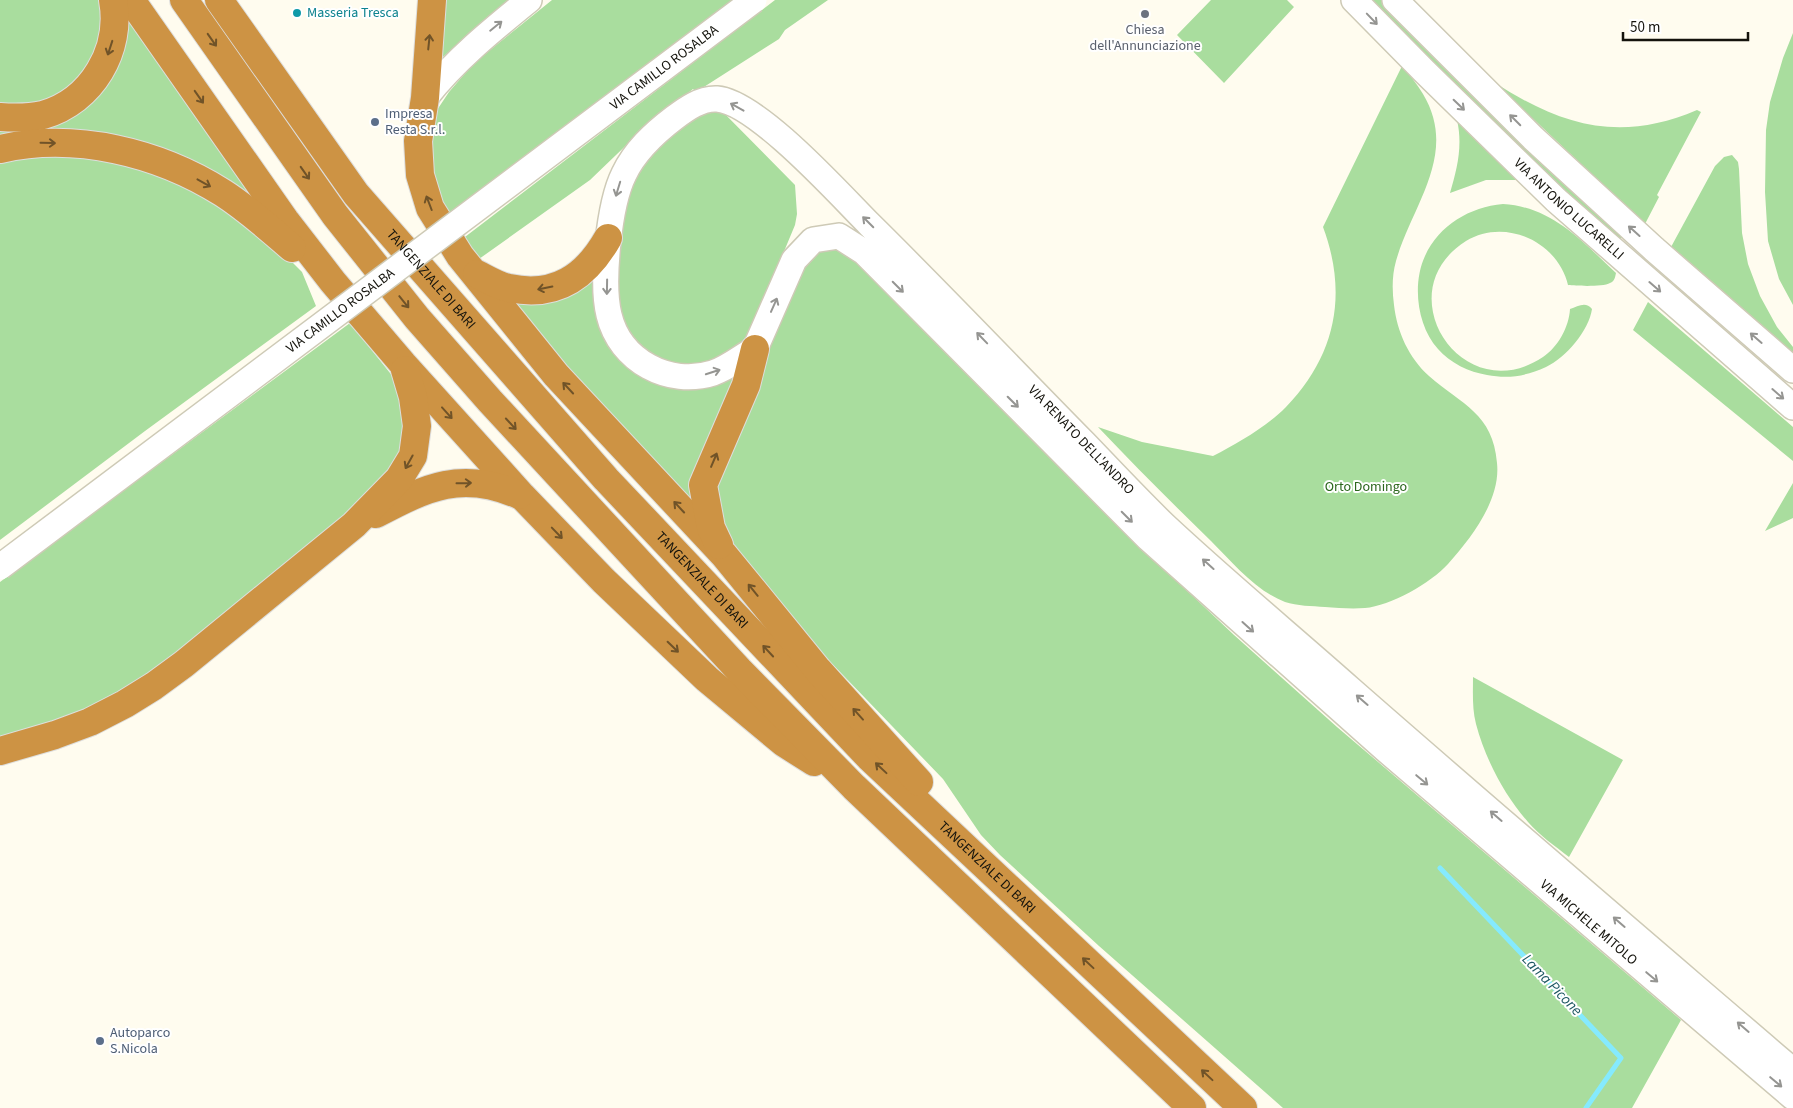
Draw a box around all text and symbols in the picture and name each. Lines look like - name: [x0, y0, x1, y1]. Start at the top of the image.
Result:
- place label: Masseria Tresca: [307, 3, 399, 23]
- marker: Masseria Tresca: [291, 7, 303, 19]
- marker: Chiesa dell'Annunciazione: [1139, 8, 1151, 20]
- scale bar: [1623, 10, 1748, 42]
- one-way arrow: [1366, 12, 1378, 25]
- text: 50 m: [1630, 17, 1660, 38]
- street label: VIA CAMILLO ROSALBA: [606, 20, 723, 115]
- place label: Chiesa dell'Annunciazione: [1089, 20, 1201, 56]
- one-way arrow: [490, 21, 503, 32]
- one-way arrow: [207, 33, 217, 47]
- one-way arrow: [424, 35, 434, 51]
- one-way arrow: [105, 40, 115, 56]
- one-way arrow: [194, 90, 204, 104]
- one-way arrow: [1453, 99, 1465, 112]
- one-way arrow: [731, 101, 745, 111]
- place label: Impresa Resta S.r.l.: [385, 104, 445, 140]
- one-way arrow: [1509, 114, 1521, 127]
- marker: Impresa Resta S.r.l.: [369, 116, 381, 128]
- one-way arrow: [40, 138, 56, 148]
- street label: VIA ANTONIO LUCARELLI: [1509, 154, 1628, 265]
- one-way arrow: [300, 166, 310, 180]
- one-way arrow: [196, 178, 210, 188]
- one-way arrow: [613, 181, 623, 197]
- one-way arrow: [424, 196, 433, 211]
- one-way arrow: [862, 217, 874, 229]
- street label: TANGENZIALE DI BARI: [381, 225, 480, 334]
- one-way arrow: [1628, 225, 1641, 237]
- street label: VIA CAMILLO ROSALBA: [282, 263, 399, 358]
- one-way arrow: [602, 278, 612, 295]
- one-way arrow: [892, 280, 904, 292]
- one-way arrow: [1649, 281, 1662, 293]
- one-way arrow: [538, 284, 554, 294]
- one-way arrow: [398, 295, 409, 308]
- one-way arrow: [770, 298, 780, 313]
- one-way arrow: [1750, 332, 1763, 344]
- one-way arrow: [976, 333, 988, 345]
- one-way arrow: [705, 367, 721, 377]
- street label: VIA RENATO DELL'ANDRO: [1023, 381, 1139, 499]
- one-way arrow: [562, 382, 574, 395]
- one-way arrow: [1771, 388, 1784, 400]
- one-way arrow: [1007, 396, 1019, 408]
- one-way arrow: [441, 407, 453, 420]
- one-way arrow: [505, 418, 517, 431]
- one-way arrow: [710, 453, 720, 468]
- one-way arrow: [404, 454, 413, 469]
- park label: Orto Domingo: [1325, 477, 1407, 497]
- one-way arrow: [456, 478, 472, 488]
- one-way arrow: [673, 501, 685, 513]
- one-way arrow: [1121, 511, 1134, 523]
- one-way arrow: [551, 526, 563, 539]
- street label: TANGENZIALE DI BARI: [651, 527, 753, 633]
- one-way arrow: [1202, 558, 1215, 570]
- one-way arrow: [747, 584, 758, 597]
- one-way arrow: [1241, 621, 1254, 632]
- one-way arrow: [667, 641, 679, 653]
- one-way arrow: [762, 645, 775, 657]
- one-way arrow: [1356, 694, 1369, 705]
- one-way arrow: [852, 707, 864, 720]
- one-way arrow: [874, 762, 887, 774]
- one-way arrow: [1416, 774, 1429, 786]
- one-way arrow: [1490, 810, 1503, 821]
- street label: TANGENZIALE DI BARI: [934, 817, 1040, 918]
- street label: VIA MICHELE MITOLO: [1535, 875, 1642, 970]
- one-way arrow: [1613, 916, 1626, 927]
- water label: Lama Picone: [1517, 949, 1587, 1021]
- one-way arrow: [1082, 958, 1095, 969]
- one-way arrow: [1646, 971, 1659, 982]
- one-way arrow: [1736, 1022, 1749, 1033]
- place label: Autoparco S.Nicola: [110, 1023, 170, 1059]
- marker: Autoparco S.Nicola: [94, 1035, 106, 1047]
- one-way arrow: [1201, 1069, 1213, 1081]
- one-way arrow: [1769, 1076, 1782, 1088]

